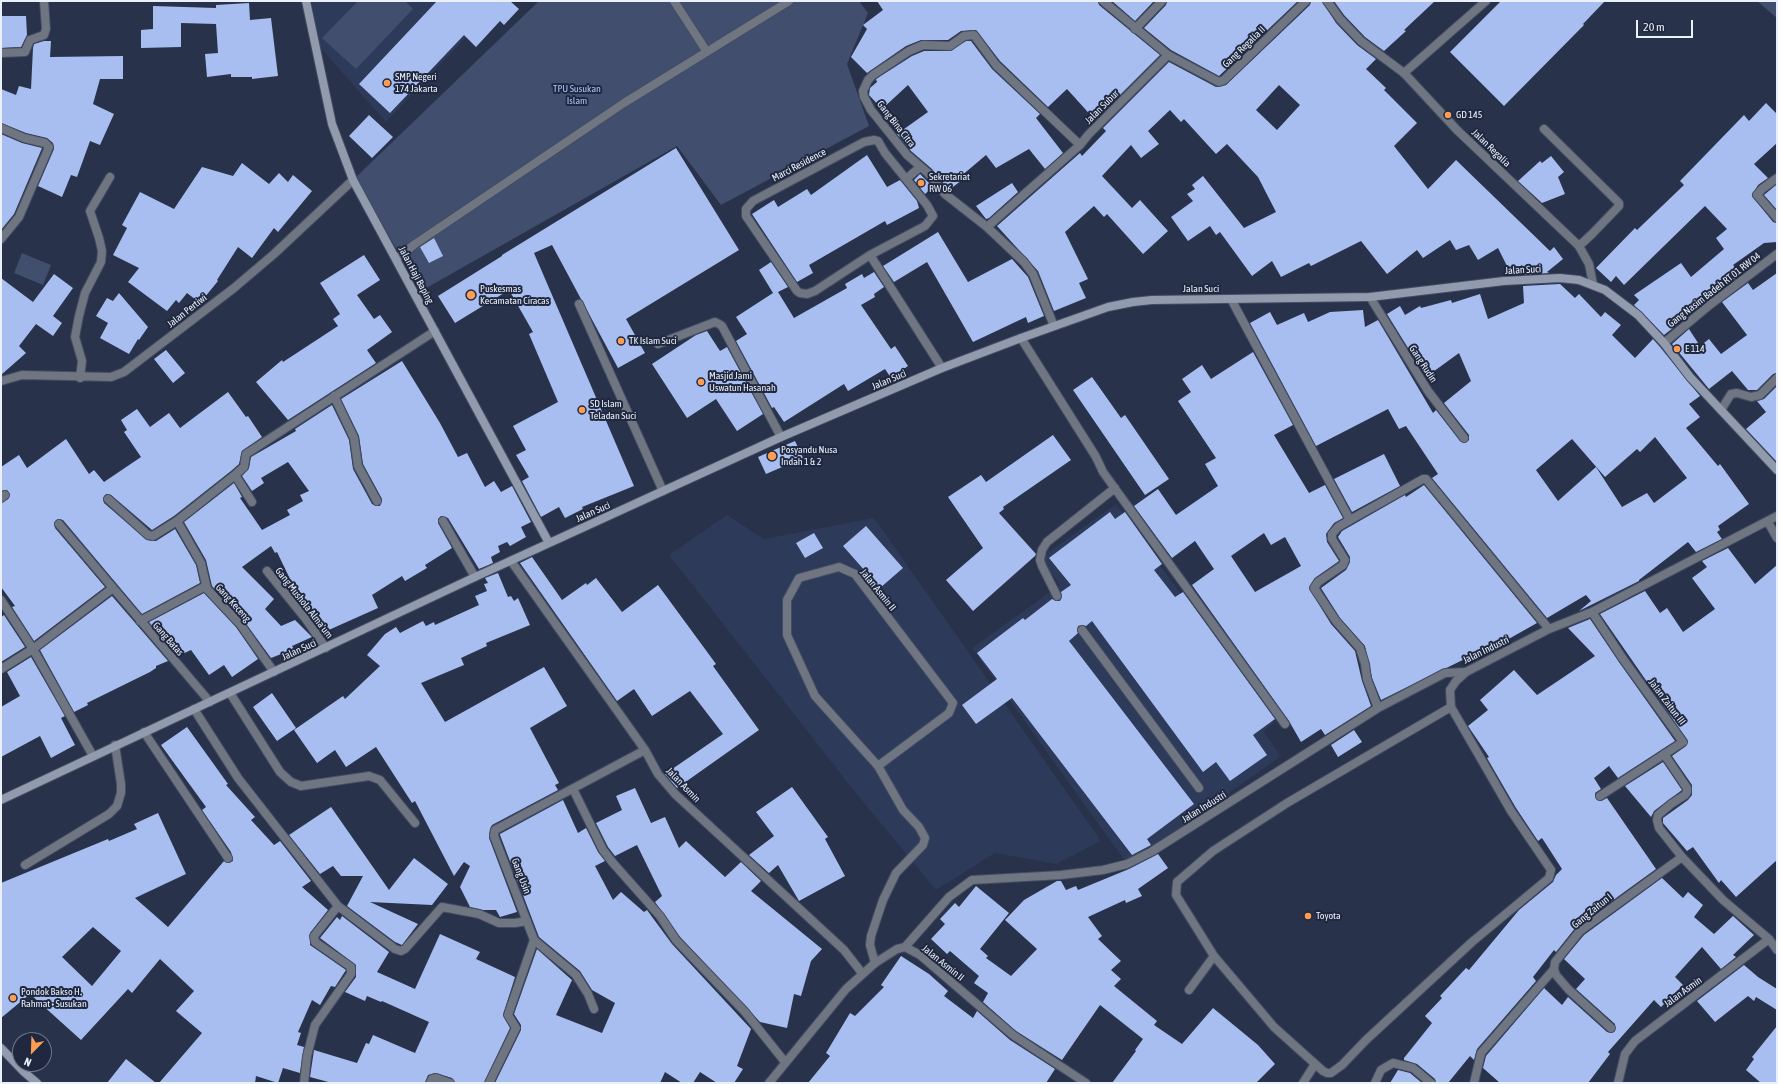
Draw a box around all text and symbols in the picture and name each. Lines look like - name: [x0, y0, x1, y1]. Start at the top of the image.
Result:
- scale bar: [1638, 12, 1695, 38]
- text: 20 m: [1643, 20, 1665, 34]
- street label: Gang Regalia II: [1220, 24, 1268, 70]
- place label: SMP Negeri 174 Jakarta: [395, 71, 438, 94]
- marker: SMP Negeri 174 Jakarta: [382, 78, 392, 88]
- park label: TPU Susukan Islam: [553, 83, 601, 106]
- street label: Jalan Subur: [1083, 88, 1121, 126]
- street label: Gang Bina Citra: [874, 98, 918, 150]
- place label: GD 145: [1456, 109, 1482, 121]
- marker: GD 145: [1443, 110, 1453, 120]
- street label: Jalan Regalia: [1469, 127, 1513, 169]
- street label: Marci Residence: [770, 146, 828, 184]
- place label: Sekretariat RW 06: [929, 171, 970, 194]
- marker: Sekretariat RW 06: [916, 178, 926, 188]
- street label: Jalan Haji Baping: [396, 244, 436, 306]
- street label: Gang Nasim Badeh RT 01 RW 04: [1665, 250, 1763, 330]
- street label: Jalan Suci: [1505, 263, 1541, 277]
- place label: Puskesmas Kecamatan Ciracas: [480, 283, 549, 306]
- street label: Jalan Suci: [1183, 283, 1219, 295]
- marker: Puskesmas Kecamatan Ciracas: [465, 289, 477, 301]
- street label: Jalan Pertiwi: [165, 292, 209, 330]
- place label: TK Islam Suci: [629, 335, 677, 347]
- marker: TK Islam Suci: [616, 336, 626, 346]
- street label: Gang Rudin: [1406, 343, 1440, 385]
- place label: E 114: [1685, 343, 1705, 355]
- marker: E 114: [1672, 344, 1682, 354]
- street label: Jalan Suci: [870, 367, 908, 393]
- place label: Masjid Jami Uswatun Hasanah: [709, 370, 776, 394]
- marker: Masjid Jami Uswatun Hasanah: [696, 377, 706, 387]
- place label: SD Islam Teladan Suci: [590, 398, 636, 422]
- marker: SD Islam Teladan Suci: [577, 405, 587, 415]
- place label: Posyandu Nusa Indah 1 & 2: [781, 444, 837, 468]
- marker: Posyandu Nusa Indah 1 & 2: [766, 450, 778, 462]
- street label: Jalan Suci: [574, 499, 612, 525]
- street label: Gang Mushola Alma'um: [273, 565, 335, 641]
- street label: Jalan Asmin II: [857, 567, 899, 613]
- street label: Gang Keceng: [213, 582, 253, 624]
- street label: Gang Batas: [150, 620, 186, 658]
- street label: Jalan Industri: [1461, 634, 1511, 666]
- street label: Jalan Suci: [280, 637, 318, 663]
- street label: Jalan Zaitun III: [1646, 677, 1688, 727]
- street label: Jalan Asmin: [663, 765, 703, 805]
- street label: Jalan Industri: [1180, 789, 1228, 825]
- street label: Gang Usin: [509, 857, 533, 895]
- street label: Gang Zaitun I: [1569, 891, 1615, 931]
- place label: Toyota: [1316, 910, 1341, 922]
- marker: Toyota: [1303, 911, 1313, 921]
- street label: Jalan Asmin II: [920, 942, 966, 984]
- street label: Jalan Asmin: [1662, 974, 1704, 1010]
- place label: Pondok Bakso H. Rahmat - Susukan: [21, 986, 87, 1010]
- marker: Pondok Bakso H. Rahmat - Susukan: [8, 993, 18, 1003]
- north arrow: [12, 1032, 52, 1072]
- text: N: [22, 1055, 33, 1069]

